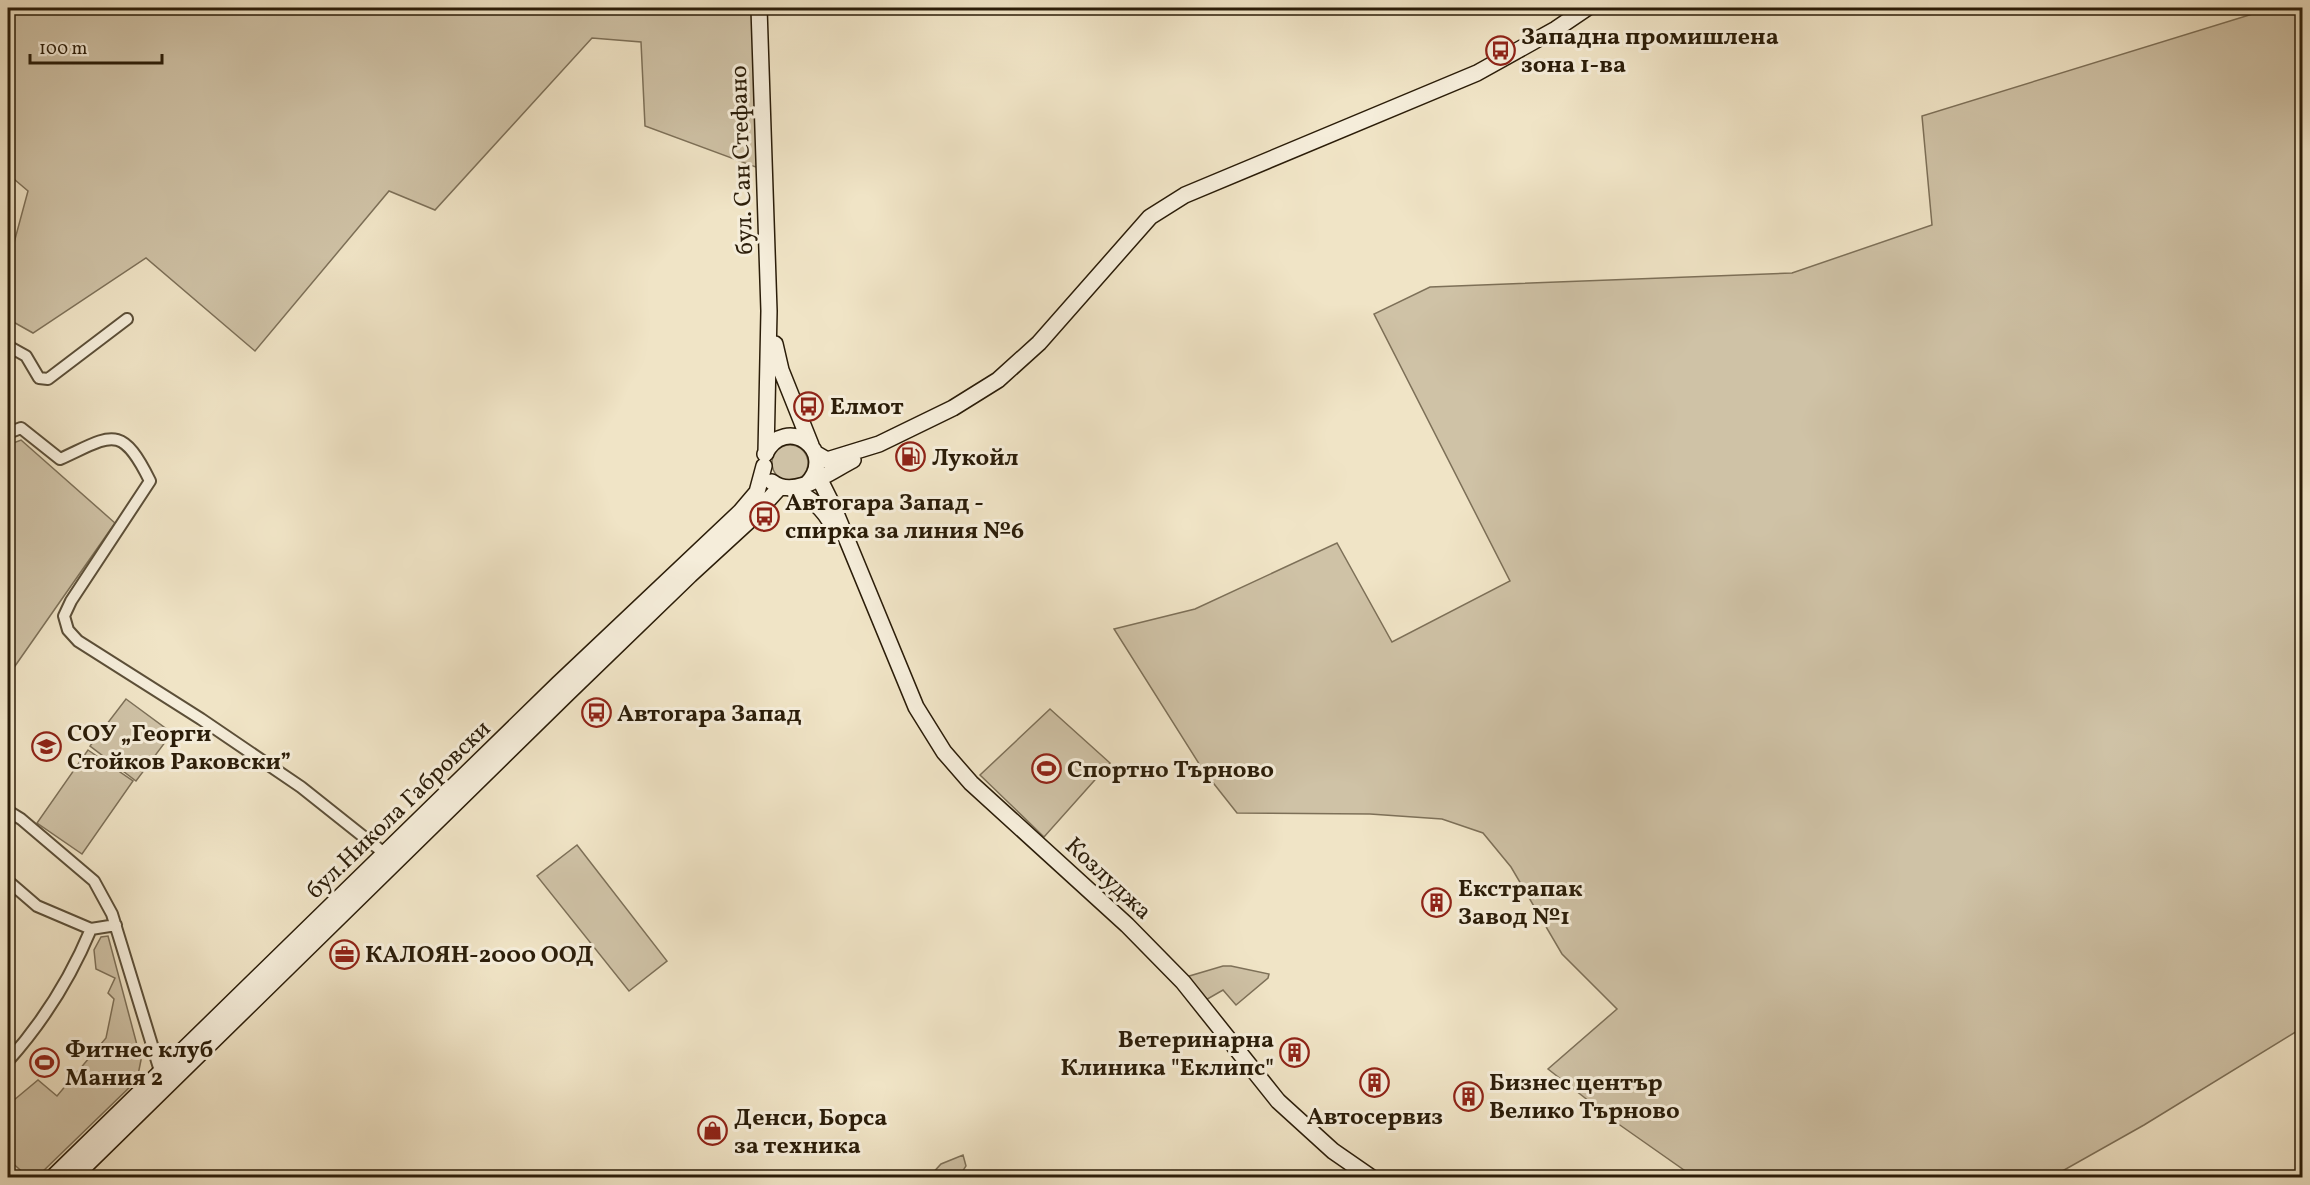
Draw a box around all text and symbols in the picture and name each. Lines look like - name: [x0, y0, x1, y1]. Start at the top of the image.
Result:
- place label: Западна промишлена зона 1-ва: [1521, 21, 1779, 83]
- scale bar: [30, 27, 162, 65]
- bus stop icon: Западна промишлена зона 1-ва: [1484, 34, 1516, 66]
- text: 100 m: [39, 37, 88, 62]
- street label: бул. Сан Стефано: [723, 65, 763, 255]
- bus stop icon: Елмот: [793, 390, 825, 422]
- place label: Елмот: [830, 391, 904, 425]
- fuel station icon: Лукойл: [895, 441, 927, 473]
- place label: Лукойл: [932, 442, 1019, 476]
- place label: Автогара Запад - спирка за линия №6: [785, 487, 1024, 549]
- bus stop icon: Автогара Запад - спирка за линия №6: [748, 500, 780, 532]
- bus stop icon: Автогара Запад: [580, 697, 612, 729]
- place label: Автогара Запад: [617, 698, 802, 732]
- street label: бул.Никола Габровски: [300, 713, 499, 908]
- place label: СОУ „Георги Стойков Раковски”: [67, 718, 291, 780]
- school or university icon: СОУ „Георги Стойков Раковски”: [30, 731, 62, 763]
- sports icon: Спортно Търново: [1030, 753, 1062, 785]
- place label: Спортно Търново: [1067, 754, 1274, 788]
- street label: Козлуджа: [1056, 830, 1159, 929]
- place label: Екстрапак Завод №1: [1458, 873, 1583, 935]
- building icon: Екстрапак Завод №1: [1421, 886, 1453, 918]
- office icon: КАЛОЯН-2000 ООД: [328, 938, 360, 970]
- place label: КАЛОЯН-2000 ООД: [365, 939, 594, 973]
- place label: Ветеринарна Клиника "Еклипс": [1060, 1024, 1274, 1086]
- place label: Фитнес клуб Мания 2: [65, 1034, 213, 1096]
- building icon: Ветеринарна Клиника "Еклипс": [1279, 1037, 1311, 1069]
- sports icon: Фитнес клуб Мания 2: [28, 1047, 60, 1079]
- building icon: Автосервиз: [1359, 1067, 1391, 1099]
- place label: Бизнес център Велико Търново: [1489, 1067, 1680, 1129]
- building icon: Бизнес център Велико Търново: [1452, 1080, 1484, 1112]
- place label: Автосервиз: [1307, 1101, 1443, 1135]
- place label: Денси, Борса за техника: [734, 1102, 887, 1164]
- shop icon: Денси, Борса за техника: [697, 1115, 729, 1147]

